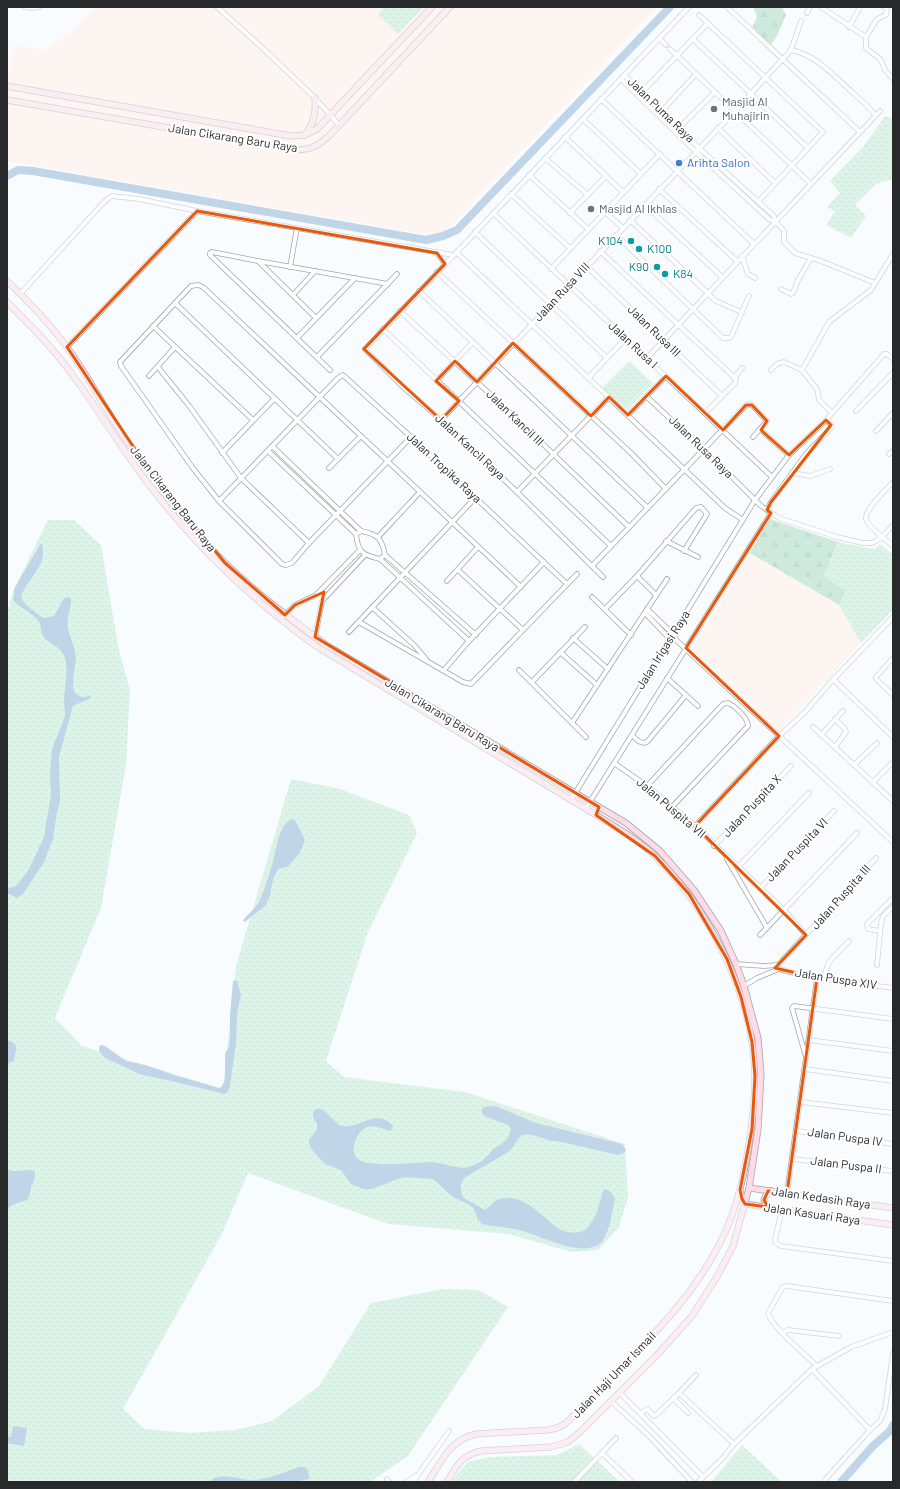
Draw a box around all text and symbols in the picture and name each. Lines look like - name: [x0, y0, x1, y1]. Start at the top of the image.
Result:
- street label: Jalan Puma Raya: [625, 74, 698, 145]
- place label: Masjid Al Muhajirin: [722, 94, 770, 122]
- marker: Masjid Al Muhajirin: [709, 104, 719, 114]
- street label: Jalan Cikarang Baru Raya: [168, 120, 299, 154]
- place label: Arihta Salon: [687, 155, 750, 169]
- marker: Arihta Salon: [674, 158, 684, 168]
- place label: Masjid Al Ikhlas: [599, 201, 677, 215]
- marker: Masjid Al Ikhlas: [586, 204, 596, 214]
- place label: K104: [598, 233, 623, 247]
- marker: K104: [626, 236, 636, 246]
- place label: K100: [647, 241, 672, 255]
- marker: K100: [634, 244, 644, 254]
- street label: Jalan Rusa VIII: [530, 259, 592, 324]
- place label: K90: [629, 259, 649, 273]
- marker: K90: [652, 262, 662, 272]
- place label: K84: [673, 266, 693, 280]
- marker: K84: [660, 269, 670, 279]
- street label: Jalan Rusa III: [624, 302, 684, 360]
- street label: Jalan Rusa I: [605, 319, 661, 371]
- street label: Jalan Kancil III: [484, 386, 547, 448]
- street label: Jalan Kancil Raya: [433, 410, 508, 482]
- street label: Jalan Rusa Raya: [667, 412, 737, 480]
- street label: Jalan Tropika Raya: [404, 429, 485, 505]
- street label: Jalan Cikarang Baru Raya: [128, 443, 220, 554]
- street label: Jalan Irigasi Raya: [632, 608, 692, 691]
- street label: Jalan Cikarang Baru Raya: [383, 674, 502, 754]
- street label: Jalan Puspita X: [719, 771, 784, 839]
- street label: Jalan Puspita VII: [634, 774, 709, 840]
- street label: Jalan Puspita VI: [762, 815, 830, 884]
- street label: Jalan Puspita III: [808, 861, 873, 932]
- street label: Jalan Puspa XIV: [794, 965, 878, 991]
- street label: Jalan Puspa IV: [807, 1124, 883, 1148]
- street label: Jalan Puspa II: [810, 1153, 882, 1175]
- street label: Jalan Kedasih Raya: [771, 1183, 871, 1211]
- street label: Jalan Kasuari Raya: [763, 1199, 861, 1227]
- street label: Jalan Haji Umar Ismail: [568, 1328, 658, 1420]

